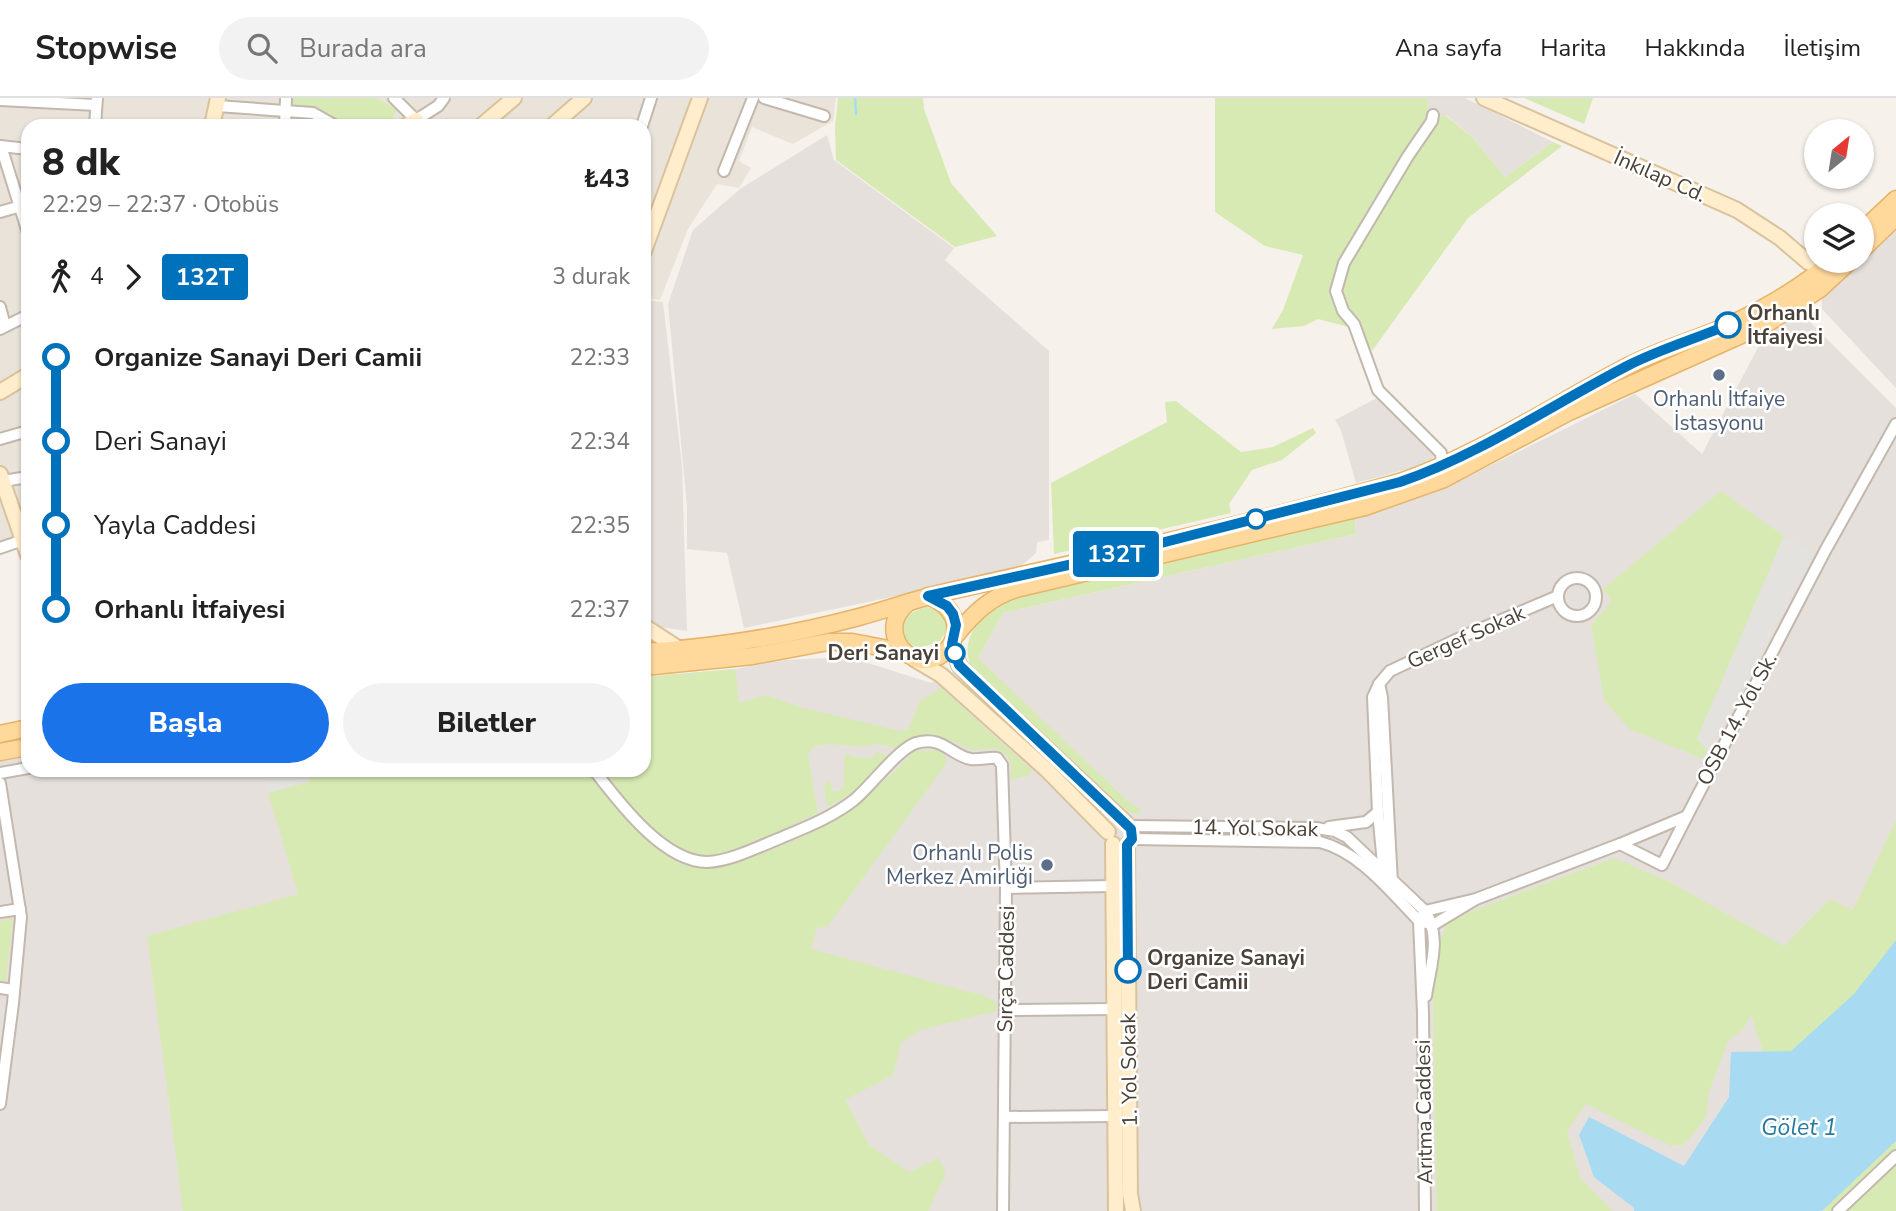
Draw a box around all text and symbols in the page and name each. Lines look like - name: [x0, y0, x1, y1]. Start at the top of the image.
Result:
- search box: [219, 17, 709, 80]
- text: Stopwise: [35, 26, 177, 71]
- icon: search: [243, 29, 281, 67]
- text: Burada ara: [299, 31, 427, 66]
- text: Ana sayfa: [1395, 32, 1502, 64]
- text: Harita: [1540, 32, 1607, 64]
- text: Hakkında: [1645, 32, 1745, 64]
- text: İletişim: [1783, 32, 1861, 64]
- north arrow: [1804, 119, 1874, 189]
- map controls: [1804, 119, 1874, 273]
- text: 8 dk: [42, 137, 120, 188]
- street label: İnkılap Cd.: [1609, 143, 1711, 209]
- text: ₺43: [583, 161, 630, 196]
- text: 22:29 – 22:37 · Otobüs: [42, 189, 279, 220]
- button: layers: [1804, 203, 1874, 273]
- icon: walk: [42, 258, 80, 296]
- icon: forward: [114, 258, 152, 296]
- text: 4: [90, 261, 104, 292]
- text: 132T: [176, 261, 234, 293]
- text: 3 durak: [552, 261, 630, 292]
- place label: Orhanlı İtfaiyesi: [1747, 299, 1823, 351]
- marker: Orhanlı İtfaiyesi: [1715, 312, 1741, 338]
- text: Organize Sanayi Deri Camii: [94, 340, 422, 375]
- text: 22:33: [570, 342, 630, 373]
- marker: Orhanlı İtfaiye İstasyonu: [1711, 367, 1727, 383]
- place label: Orhanlı İtfaiye İstasyonu: [1653, 385, 1785, 437]
- text: Deri Sanayi: [94, 424, 227, 459]
- text: 22:34: [570, 426, 630, 457]
- text: Yayla Caddesi: [94, 508, 256, 543]
- unlabelled marker: [1246, 509, 1266, 529]
- text: 22:35: [570, 510, 630, 541]
- line badge: 132T: [1067, 531, 1165, 577]
- text: 132T: [1087, 538, 1145, 570]
- text: Orhanlı İtfaiyesi: [94, 592, 285, 627]
- text: 22:37: [570, 594, 630, 625]
- street label: Gergef Sokak: [1403, 598, 1530, 675]
- place label: Deri Sanayi: [828, 639, 939, 667]
- marker: Deri Sanayi: [945, 643, 965, 663]
- street label: OSB 14. Yol Sk.: [1690, 648, 1784, 790]
- button: Başla: [42, 683, 329, 763]
- button: Biletler: [343, 683, 630, 763]
- street label: 14. Yol Sokak: [1192, 813, 1319, 843]
- place label: Orhanlı Polis Merkez Amirliği: [886, 839, 1033, 891]
- marker: Orhanlı Polis Merkez Amirliği: [1039, 857, 1055, 873]
- street label: Sırça Caddesi: [991, 905, 1021, 1033]
- place label: Organize Sanayi Deri Camii: [1147, 944, 1305, 996]
- marker: Organize Sanayi Deri Camii: [1115, 957, 1141, 983]
- street label: 1. Yol Sokak: [1114, 1012, 1144, 1127]
- street label: Arıtma Caddesi: [1409, 1039, 1439, 1185]
- water label: Gölet 1: [1761, 1112, 1837, 1143]

